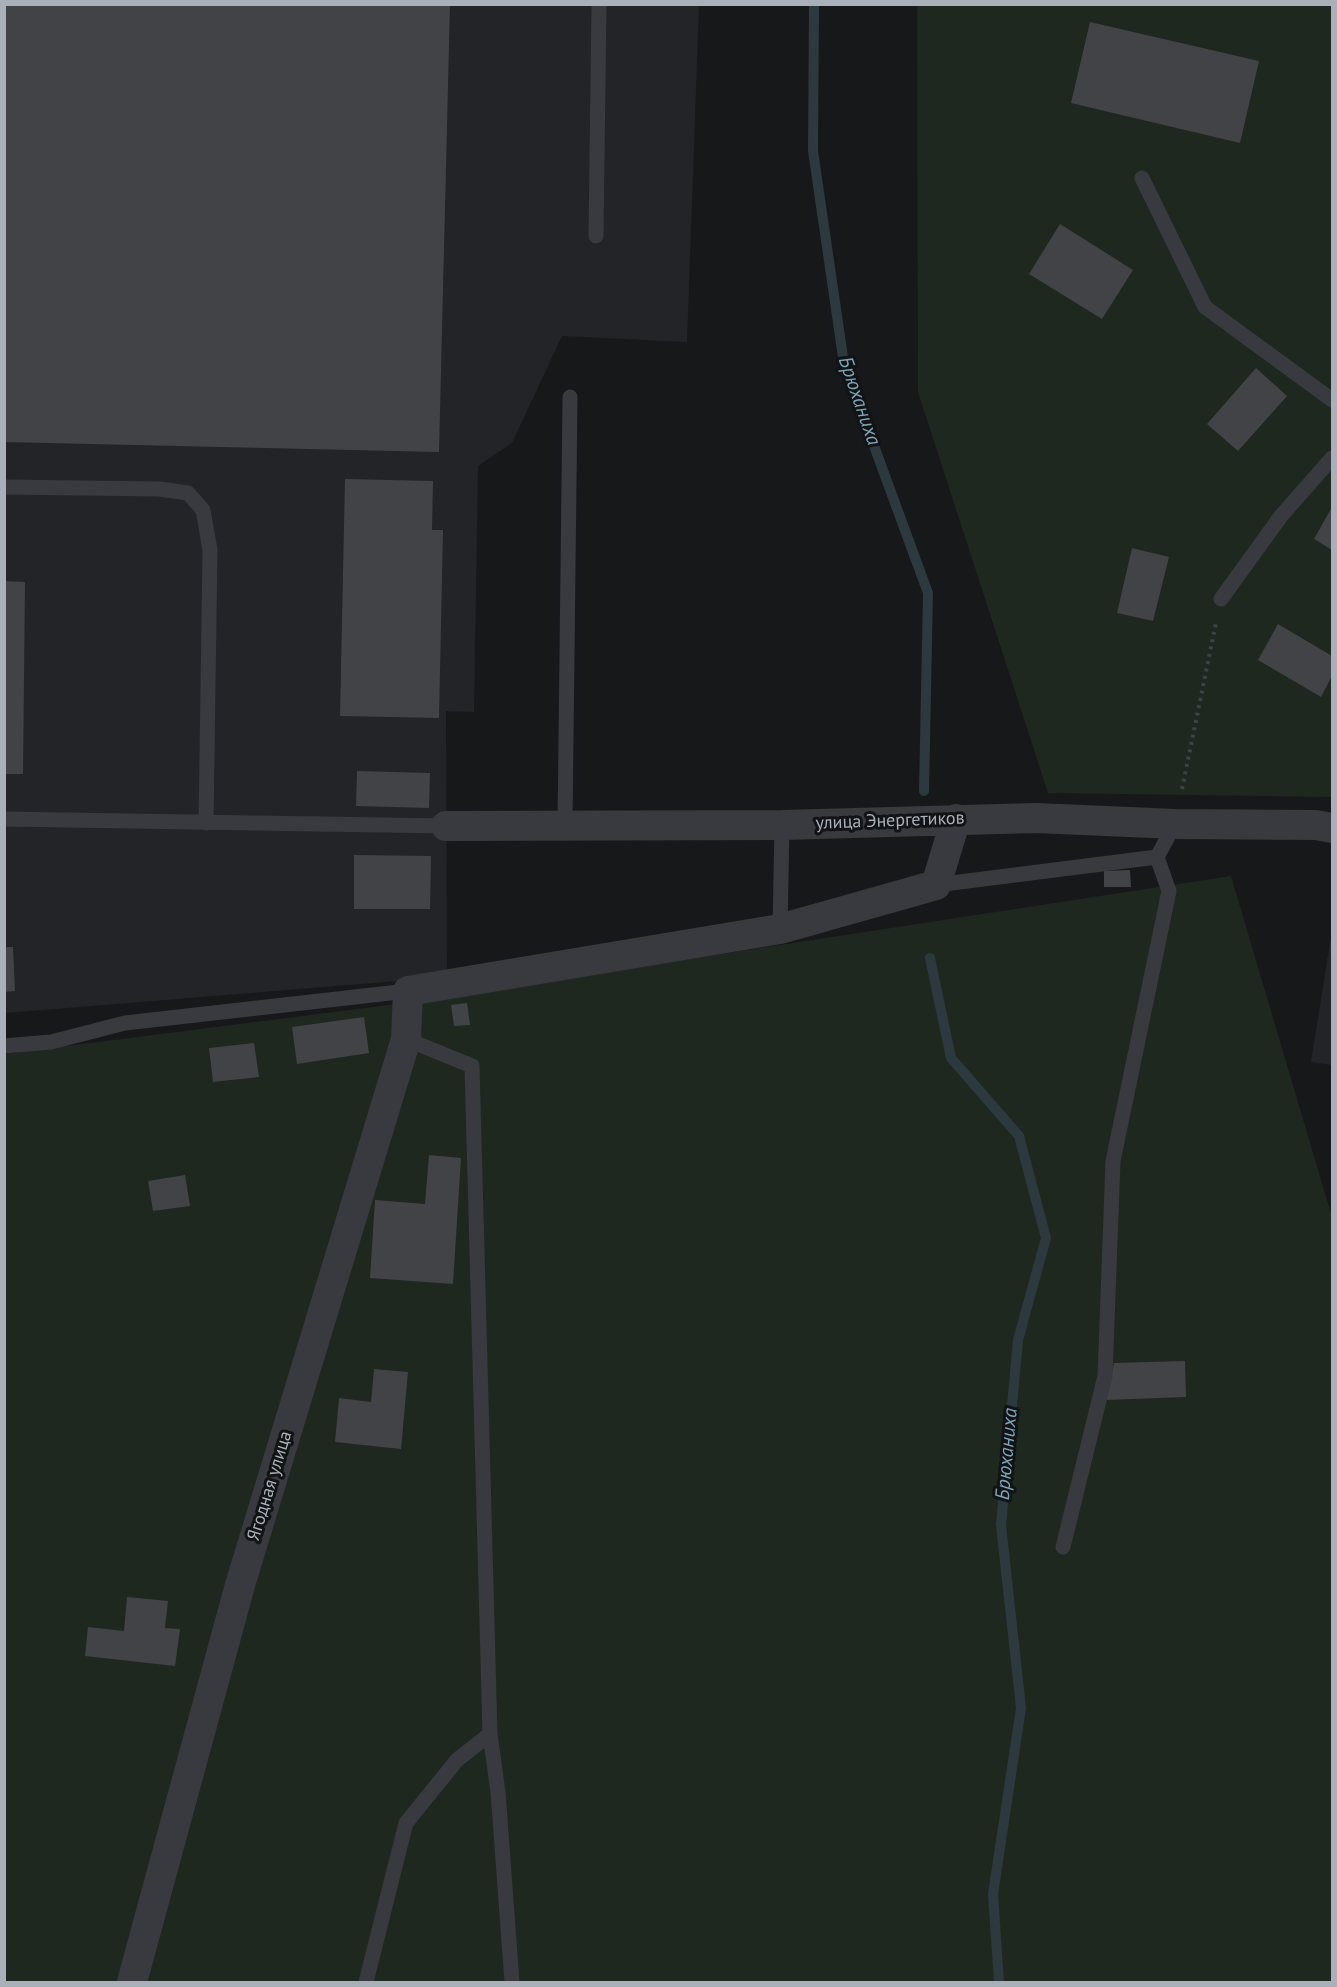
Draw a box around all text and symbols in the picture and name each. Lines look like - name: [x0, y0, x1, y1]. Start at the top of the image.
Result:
- water label: Брюханиха: [833, 354, 885, 448]
- street label: улица Энергетиков: [815, 808, 965, 834]
- water label: Брюханиха: [991, 1407, 1023, 1501]
- street label: Ягодная улица: [243, 1428, 297, 1544]

